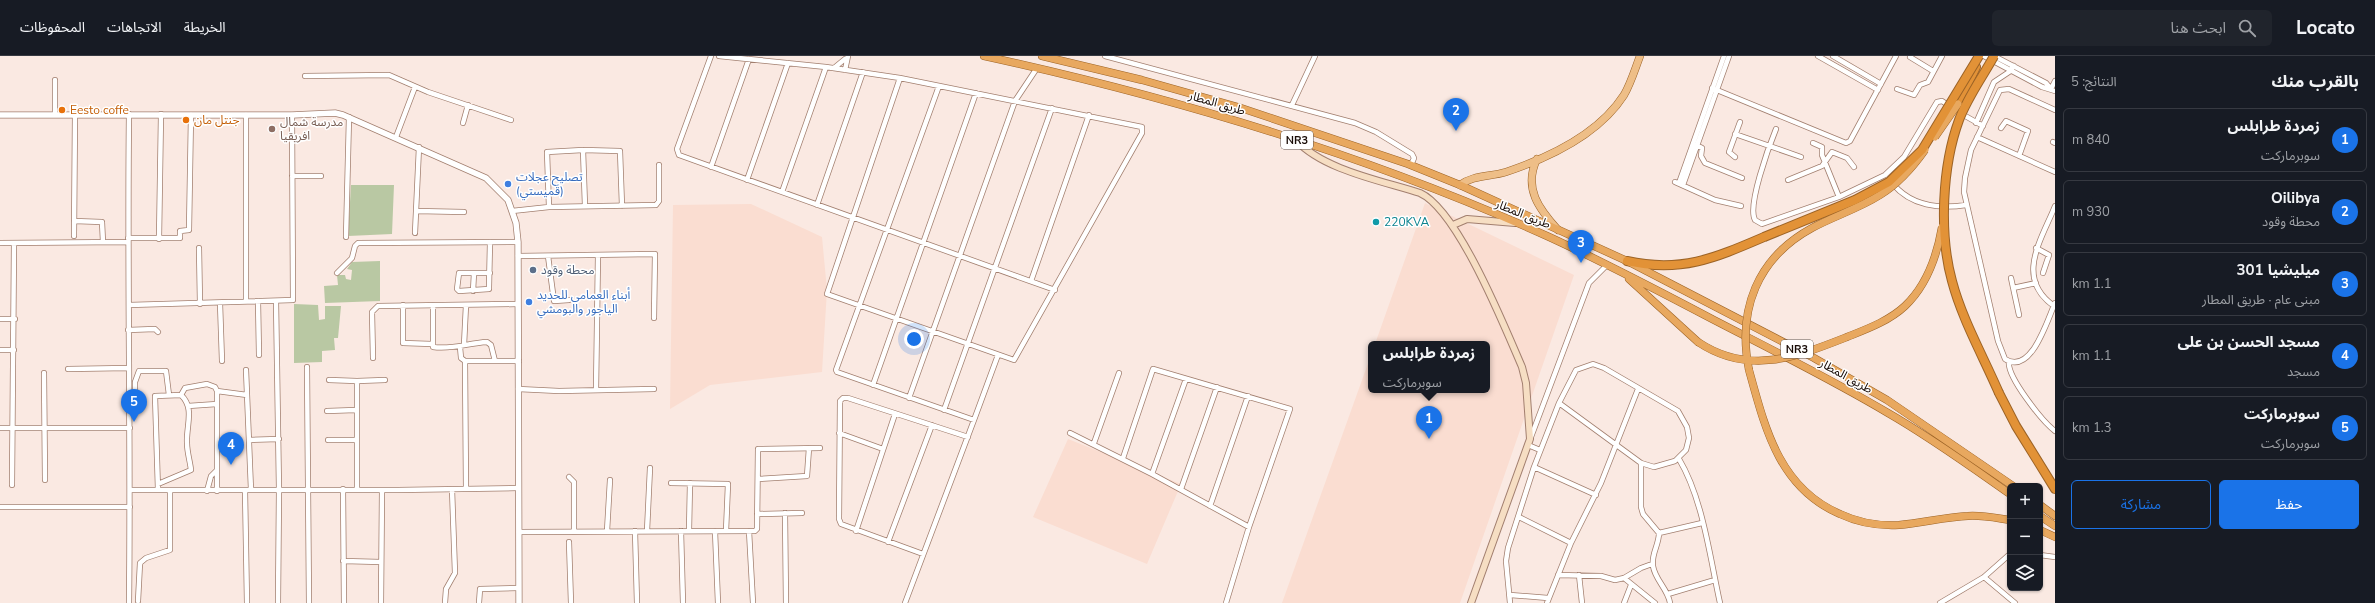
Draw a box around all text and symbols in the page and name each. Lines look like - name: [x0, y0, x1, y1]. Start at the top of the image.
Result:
- search box: [1992, 10, 2272, 46]
- text: Locato: [2296, 15, 2355, 41]
- icon: search: [2236, 17, 2258, 39]
- text: المحفوظات: [20, 18, 85, 37]
- text: الاتجاهات: [107, 18, 162, 37]
- text: الخريطة: [184, 18, 226, 37]
- text: ابحث هنا: [2170, 18, 2226, 38]
- text: بالقرب منك: [2272, 70, 2359, 93]
- text: النتائج: 5: [2071, 73, 2117, 91]
- street label: طريق المطار: [1186, 87, 1247, 119]
- pin: 2: [1443, 98, 1469, 131]
- place label: Eesto coffe: [70, 102, 129, 118]
- marker: Eesto coffe: [57, 105, 67, 115]
- place label: جنتل مان: [194, 112, 240, 128]
- place label: مدرسة شمال افريقيا: [280, 114, 343, 144]
- marker: جنتل مان: [181, 115, 191, 125]
- text: زمردة طرابلس: [2228, 116, 2320, 136]
- marker: مدرسة شمال افريقيا: [267, 124, 277, 134]
- road number: NR3: [1281, 131, 1313, 149]
- text: 840 m: [2072, 131, 2110, 149]
- text: 1: [2341, 131, 2349, 149]
- text: سوبرماركت: [2261, 147, 2320, 165]
- place label: تصليح عجلات (قميستي): [516, 169, 583, 201]
- marker: تصليح عجلات (قميستي): [503, 179, 513, 189]
- text: Oilibya: [2271, 188, 2320, 208]
- street label: طريق المطار: [1492, 195, 1553, 232]
- text: 930 m: [2072, 203, 2110, 221]
- text: 2: [2341, 203, 2349, 221]
- text: محطة وقود: [2262, 213, 2320, 231]
- place label: 220KVA: [1384, 214, 1430, 230]
- marker: 220KVA: [1371, 217, 1381, 227]
- pin: 3: [1568, 230, 1594, 263]
- text: ميليشيا 301: [2237, 260, 2320, 280]
- place label: محطة وقود: [541, 262, 595, 278]
- marker: محطة وقود: [528, 265, 538, 275]
- text: 1.1 km: [2072, 275, 2112, 293]
- text: 3: [2341, 275, 2349, 293]
- place label: أبناء العمامي للحديد الياجور والبومشي: [537, 287, 630, 319]
- text: مبنى عام · طريق المطار: [2202, 291, 2320, 309]
- marker: أبناء العمامي للحديد الياجور والبومشي: [524, 297, 534, 307]
- your location: [904, 329, 924, 349]
- text: مسجد الحسن بن على: [2177, 332, 2320, 352]
- road number: NR3: [1781, 340, 1813, 358]
- popup: [1368, 341, 1490, 393]
- text: زمردة طرابلس: [1383, 343, 1475, 363]
- text: 1.1 km: [2072, 347, 2112, 365]
- text: 4: [2341, 347, 2349, 365]
- street label: طريق المطار: [1816, 354, 1875, 397]
- text: مسجد: [2287, 363, 2320, 381]
- text: سوبرماركت: [1383, 374, 1442, 392]
- pin: 5: [121, 389, 147, 422]
- text: سوبرماركت: [2244, 404, 2320, 424]
- pin: 1: [1416, 406, 1442, 439]
- text: 1.3 km: [2072, 419, 2112, 437]
- text: 5: [2341, 419, 2349, 437]
- pin: 4: [218, 432, 244, 465]
- text: سوبرماركت: [2261, 435, 2320, 453]
- button: مشاركة: [2071, 480, 2211, 529]
- button: حفظ: [2219, 480, 2359, 529]
- map controls: [2007, 483, 2043, 591]
- button: +: [2007, 483, 2043, 519]
- button: −: [2007, 519, 2043, 555]
- button: layers: [2007, 555, 2043, 591]

